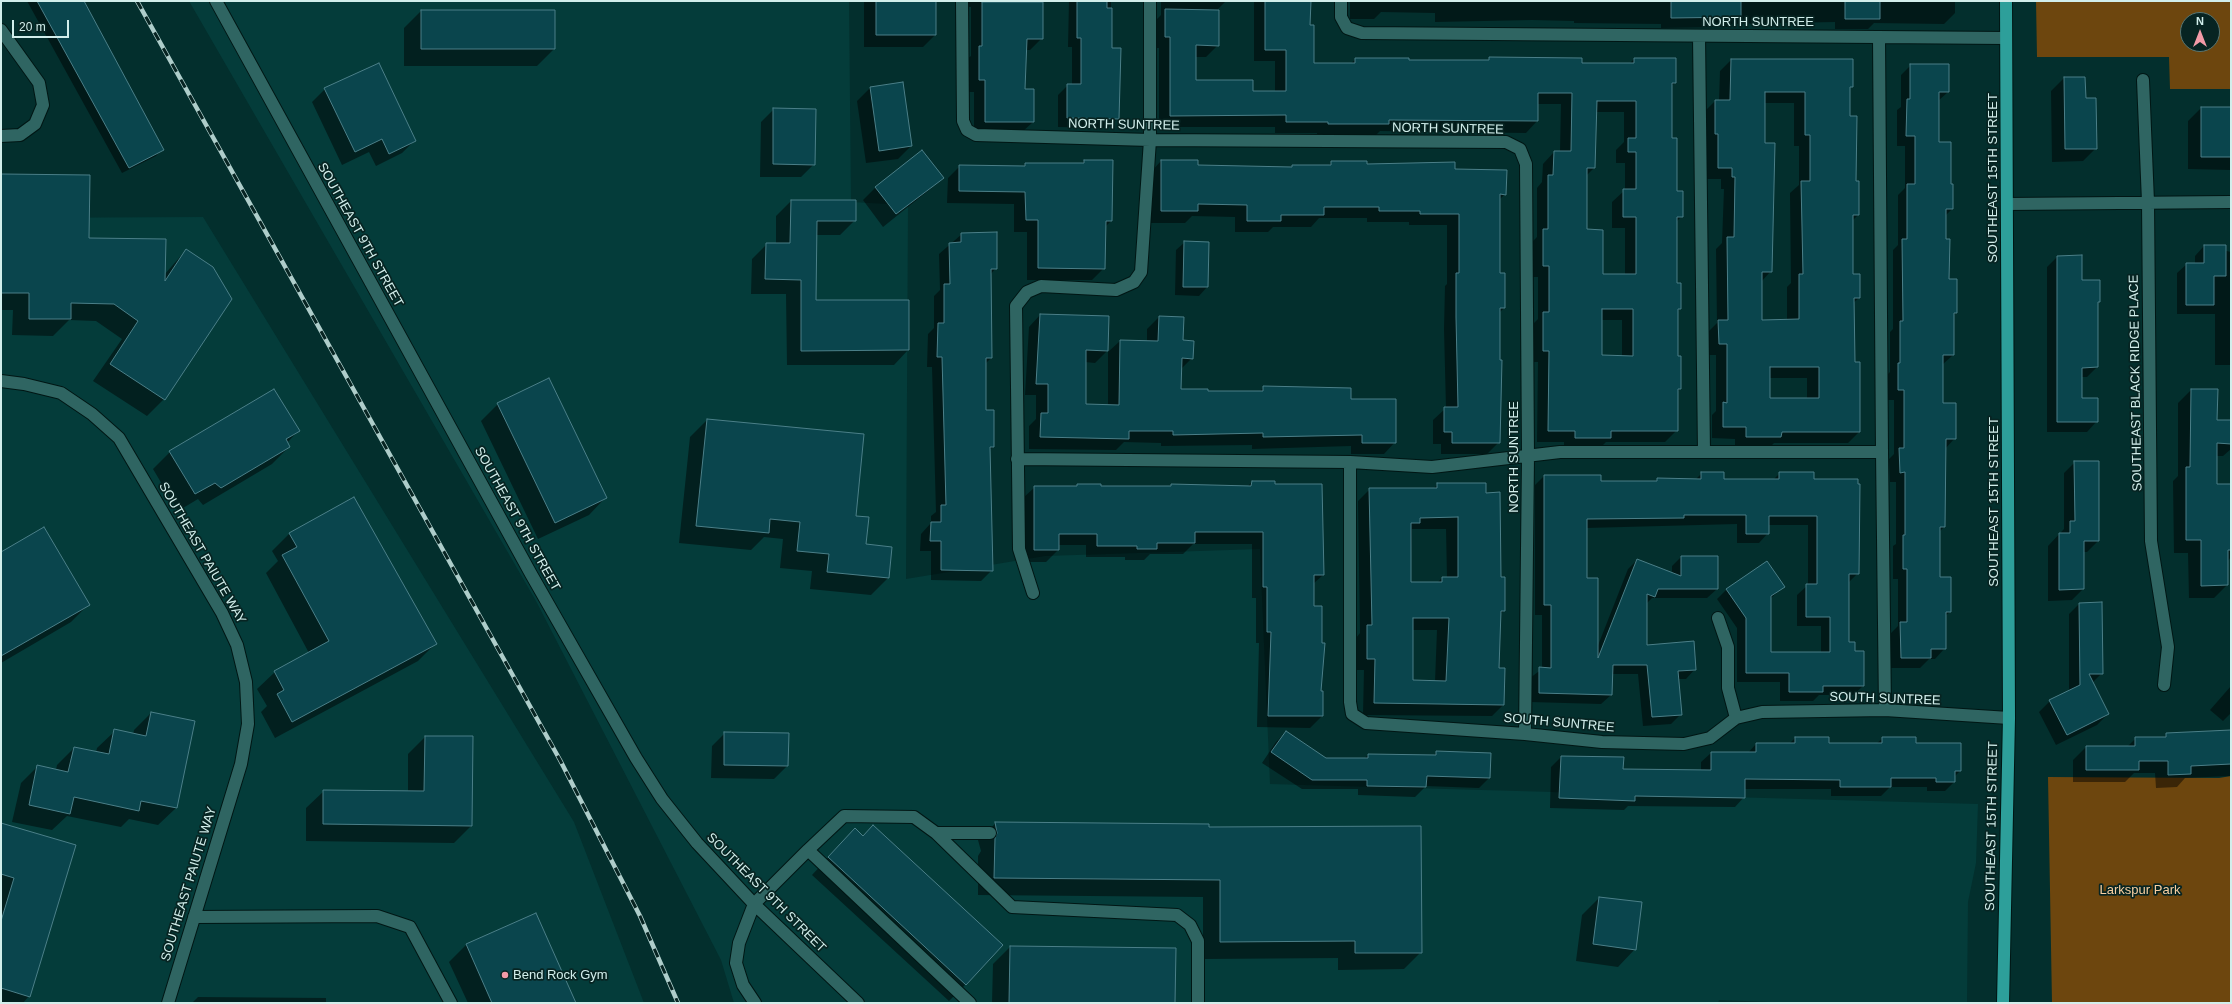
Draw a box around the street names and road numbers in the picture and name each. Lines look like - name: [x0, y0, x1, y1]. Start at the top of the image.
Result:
- street label: NORTH SUNTREE: [1702, 14, 1814, 30]
- street label: SOUTHEAST 15TH STREET: [1985, 93, 2001, 263]
- street label: NORTH SUNTREE: [1068, 116, 1180, 134]
- street label: NORTH SUNTREE: [1392, 120, 1504, 138]
- street label: SOUTHEAST 9TH STREET: [314, 160, 406, 310]
- street label: SOUTHEAST BLACK RIDGE PLACE: [2126, 275, 2146, 491]
- street label: NORTH SUNTREE: [1506, 401, 1522, 513]
- street label: SOUTHEAST 15TH STREET: [1986, 417, 2002, 587]
- street label: SOUTHEAST 9TH STREET: [471, 444, 563, 594]
- street label: SOUTHEAST PAIUTE WAY: [155, 479, 249, 627]
- street label: SOUTH SUNTREE: [1829, 689, 1941, 709]
- street label: SOUTH SUNTREE: [1503, 710, 1615, 736]
- street label: SOUTHEAST 15TH STREET: [1983, 741, 2001, 911]
- street label: SOUTHEAST PAIUTE WAY: [158, 805, 220, 963]
- street label: SOUTHEAST 9TH STREET: [703, 830, 829, 956]

